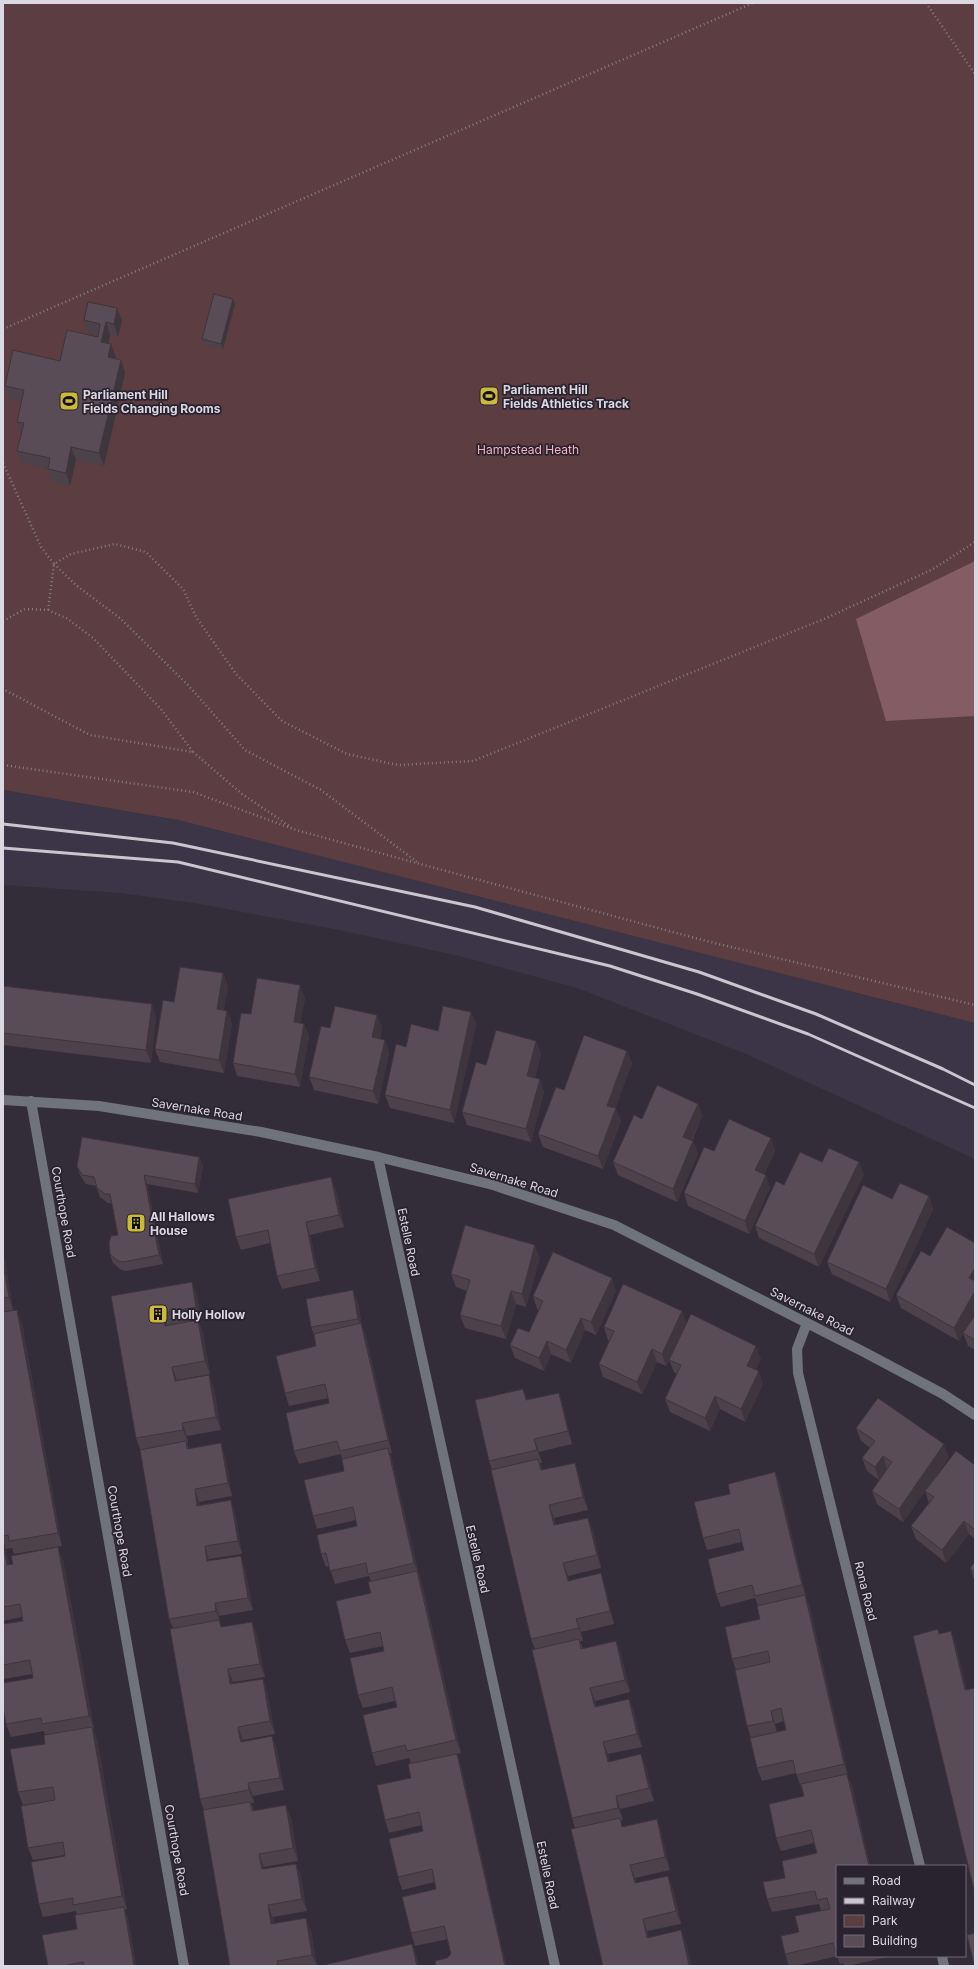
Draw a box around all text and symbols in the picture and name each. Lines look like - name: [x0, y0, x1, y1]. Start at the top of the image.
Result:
- place label: Parliament Hill Fields Athletics Track: [503, 382, 629, 411]
- sports icon: Parliament Hill Fields Athletics Track: [478, 385, 500, 407]
- place label: Parliament Hill Fields Changing Rooms: [83, 387, 221, 416]
- sports icon: Parliament Hill Fields Changing Rooms: [58, 390, 80, 412]
- park label: Hampstead Heath: [477, 442, 579, 457]
- street label: Savernake Road: [150, 1094, 244, 1124]
- street label: Savernake Road: [468, 1159, 560, 1201]
- street label: Courthope Road: [49, 1165, 79, 1259]
- street label: Estelle Road: [394, 1206, 424, 1278]
- place label: All Hallows House: [150, 1209, 215, 1238]
- building icon: All Hallows House: [125, 1212, 147, 1234]
- street label: Savernake Road: [768, 1283, 856, 1339]
- building icon: Holly Hollow: [147, 1303, 169, 1325]
- place label: Holly Hollow: [172, 1307, 246, 1322]
- street label: Courthope Road: [105, 1484, 135, 1578]
- street label: Estelle Road: [463, 1523, 493, 1595]
- street label: Rona Road: [851, 1560, 881, 1622]
- street label: Courthope Road: [162, 1803, 192, 1897]
- street label: Estelle Road: [533, 1839, 563, 1911]
- legend: [836, 1865, 966, 1957]
- text: Road: [872, 1873, 901, 1888]
- text: Railway: [872, 1893, 916, 1908]
- text: Park: [872, 1913, 898, 1928]
- text: Building: [872, 1933, 917, 1948]

